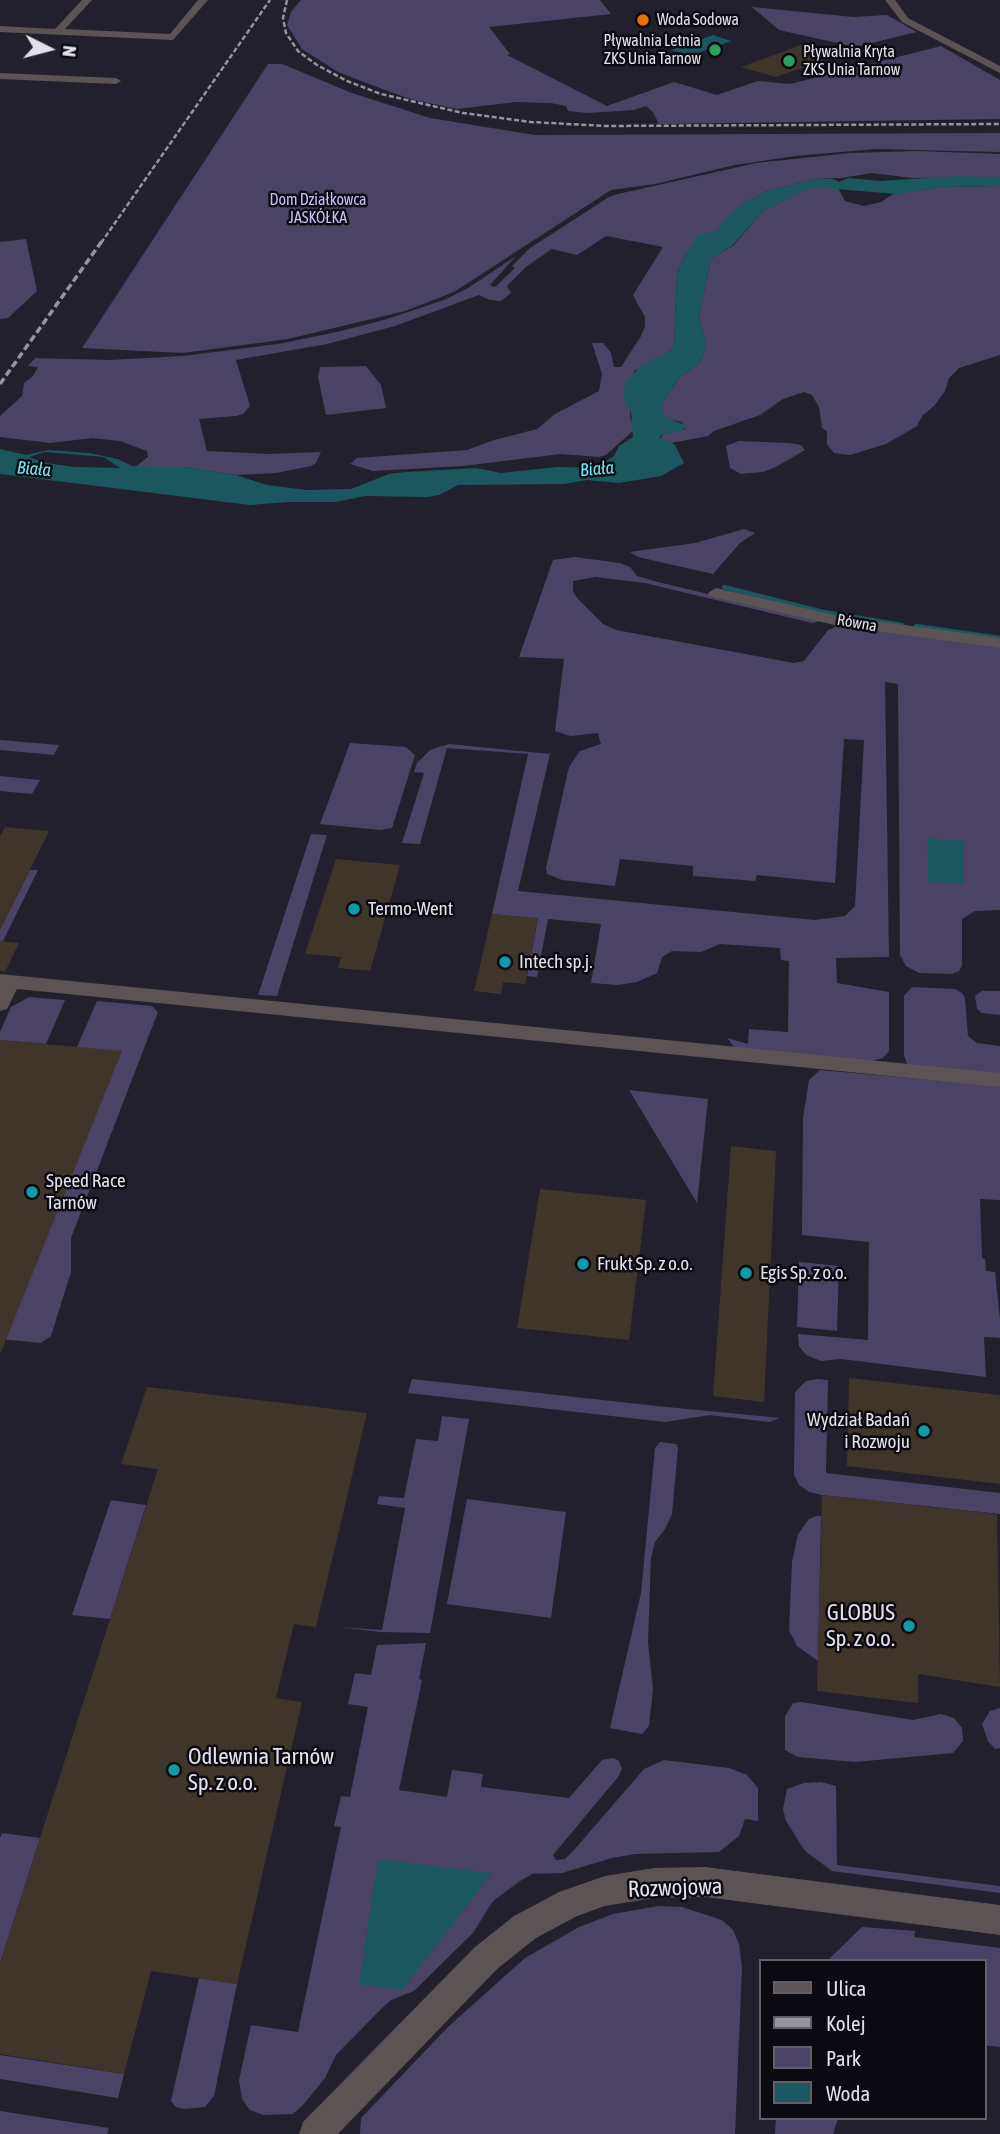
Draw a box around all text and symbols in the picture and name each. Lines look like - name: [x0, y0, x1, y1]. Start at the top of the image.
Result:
- place label: Woda Sodowa: [657, 10, 739, 30]
- marker: Woda Sodowa: [635, 12, 651, 28]
- north arrow: [14, 14, 84, 84]
- place label: Pływalnia Letnia ZKS Unia Tarnow: [603, 31, 701, 69]
- marker: Pływalnia Letnia ZKS Unia Tarnow: [707, 42, 723, 58]
- place label: Pływalnia Kryta ZKS Unia Tarnow: [803, 42, 900, 80]
- text: N: [58, 44, 81, 58]
- marker: Pływalnia Kryta ZKS Unia Tarnow: [781, 53, 797, 69]
- park label: Dom Działkowca JASKÓŁKA: [269, 190, 367, 228]
- water label: Biała: [16, 457, 52, 481]
- water label: Biała: [579, 457, 615, 481]
- street label: Równa: [836, 610, 878, 636]
- place label: Termo-Went: [368, 898, 453, 920]
- marker: Termo-Went: [346, 901, 362, 917]
- place label: Intech sp.j.: [519, 951, 593, 973]
- marker: Intech sp.j.: [497, 954, 513, 970]
- place label: Speed Race Tarnów: [46, 1170, 126, 1214]
- marker: Speed Race Tarnów: [24, 1184, 40, 1200]
- place label: Frukt Sp. z o.o.: [597, 1253, 693, 1275]
- marker: Frukt Sp. z o.o.: [575, 1256, 591, 1272]
- place label: Egis Sp. z o.o.: [760, 1262, 847, 1284]
- marker: Egis Sp. z o.o.: [738, 1265, 754, 1281]
- place label: Wydział Badań i Rozwoju: [807, 1409, 910, 1453]
- marker: Wydział Badań i Rozwoju: [916, 1423, 932, 1439]
- place label: GLOBUS Sp. z o.o.: [826, 1599, 895, 1653]
- marker: GLOBUS Sp. z o.o.: [901, 1618, 917, 1634]
- place label: Odlewnia Tarnów Sp. z o.o.: [188, 1743, 334, 1797]
- marker: Odlewnia Tarnów Sp. z o.o.: [166, 1762, 182, 1778]
- street label: Rozwojowa: [627, 1873, 723, 1903]
- legend: [758, 1959, 986, 2120]
- text: Ulica: [826, 1976, 866, 2000]
- text: Kolej: [826, 2011, 865, 2035]
- text: Park: [826, 2046, 861, 2070]
- text: Woda: [826, 2081, 870, 2105]

